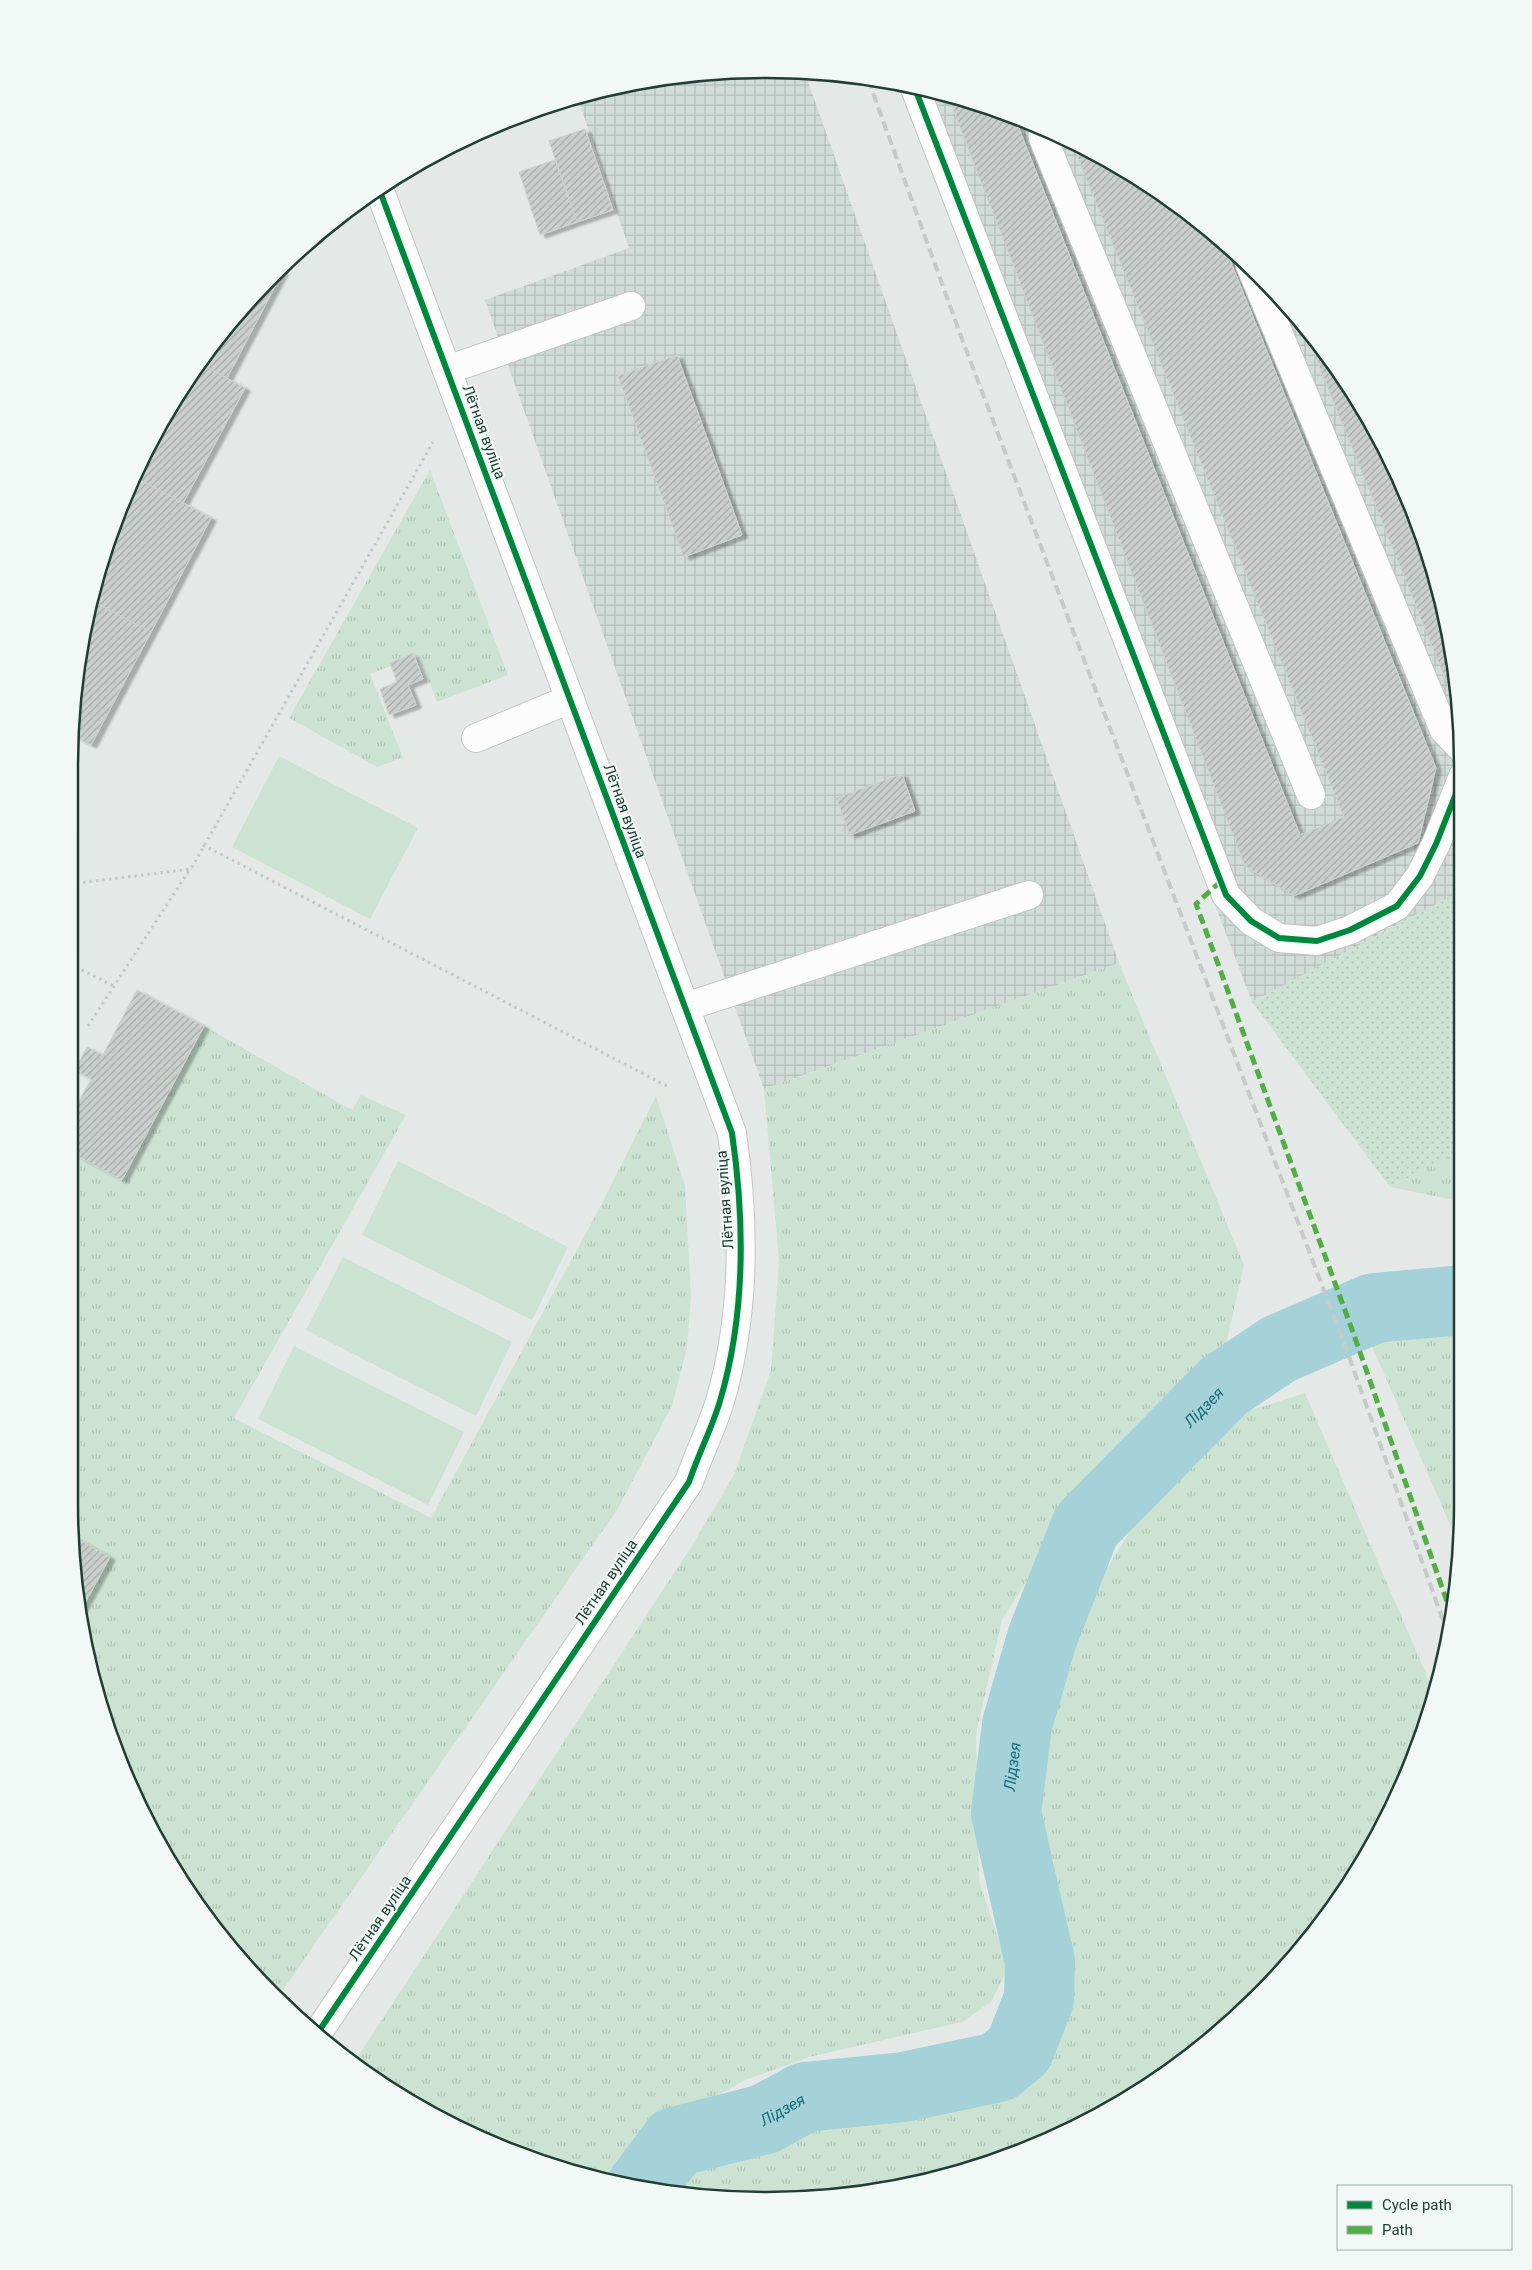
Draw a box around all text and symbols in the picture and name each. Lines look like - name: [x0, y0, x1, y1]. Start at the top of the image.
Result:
- street label: Лётная вуліца: [459, 382, 509, 482]
- street label: Лётная вуліца: [600, 761, 650, 861]
- street label: Лётная вуліца: [713, 1150, 737, 1250]
- water label: Лідзея: [1179, 1383, 1228, 1432]
- street label: Лётная вуліца: [571, 1536, 641, 1628]
- water label: Лідзея: [1000, 1741, 1025, 1793]
- street label: Лётная вуліца: [345, 1872, 415, 1964]
- water label: Лідзея: [756, 2090, 808, 2131]
- legend: [1337, 2185, 1512, 2250]
- text: Cycle path: [1382, 2196, 1452, 2214]
- text: Path: [1382, 2221, 1413, 2239]

